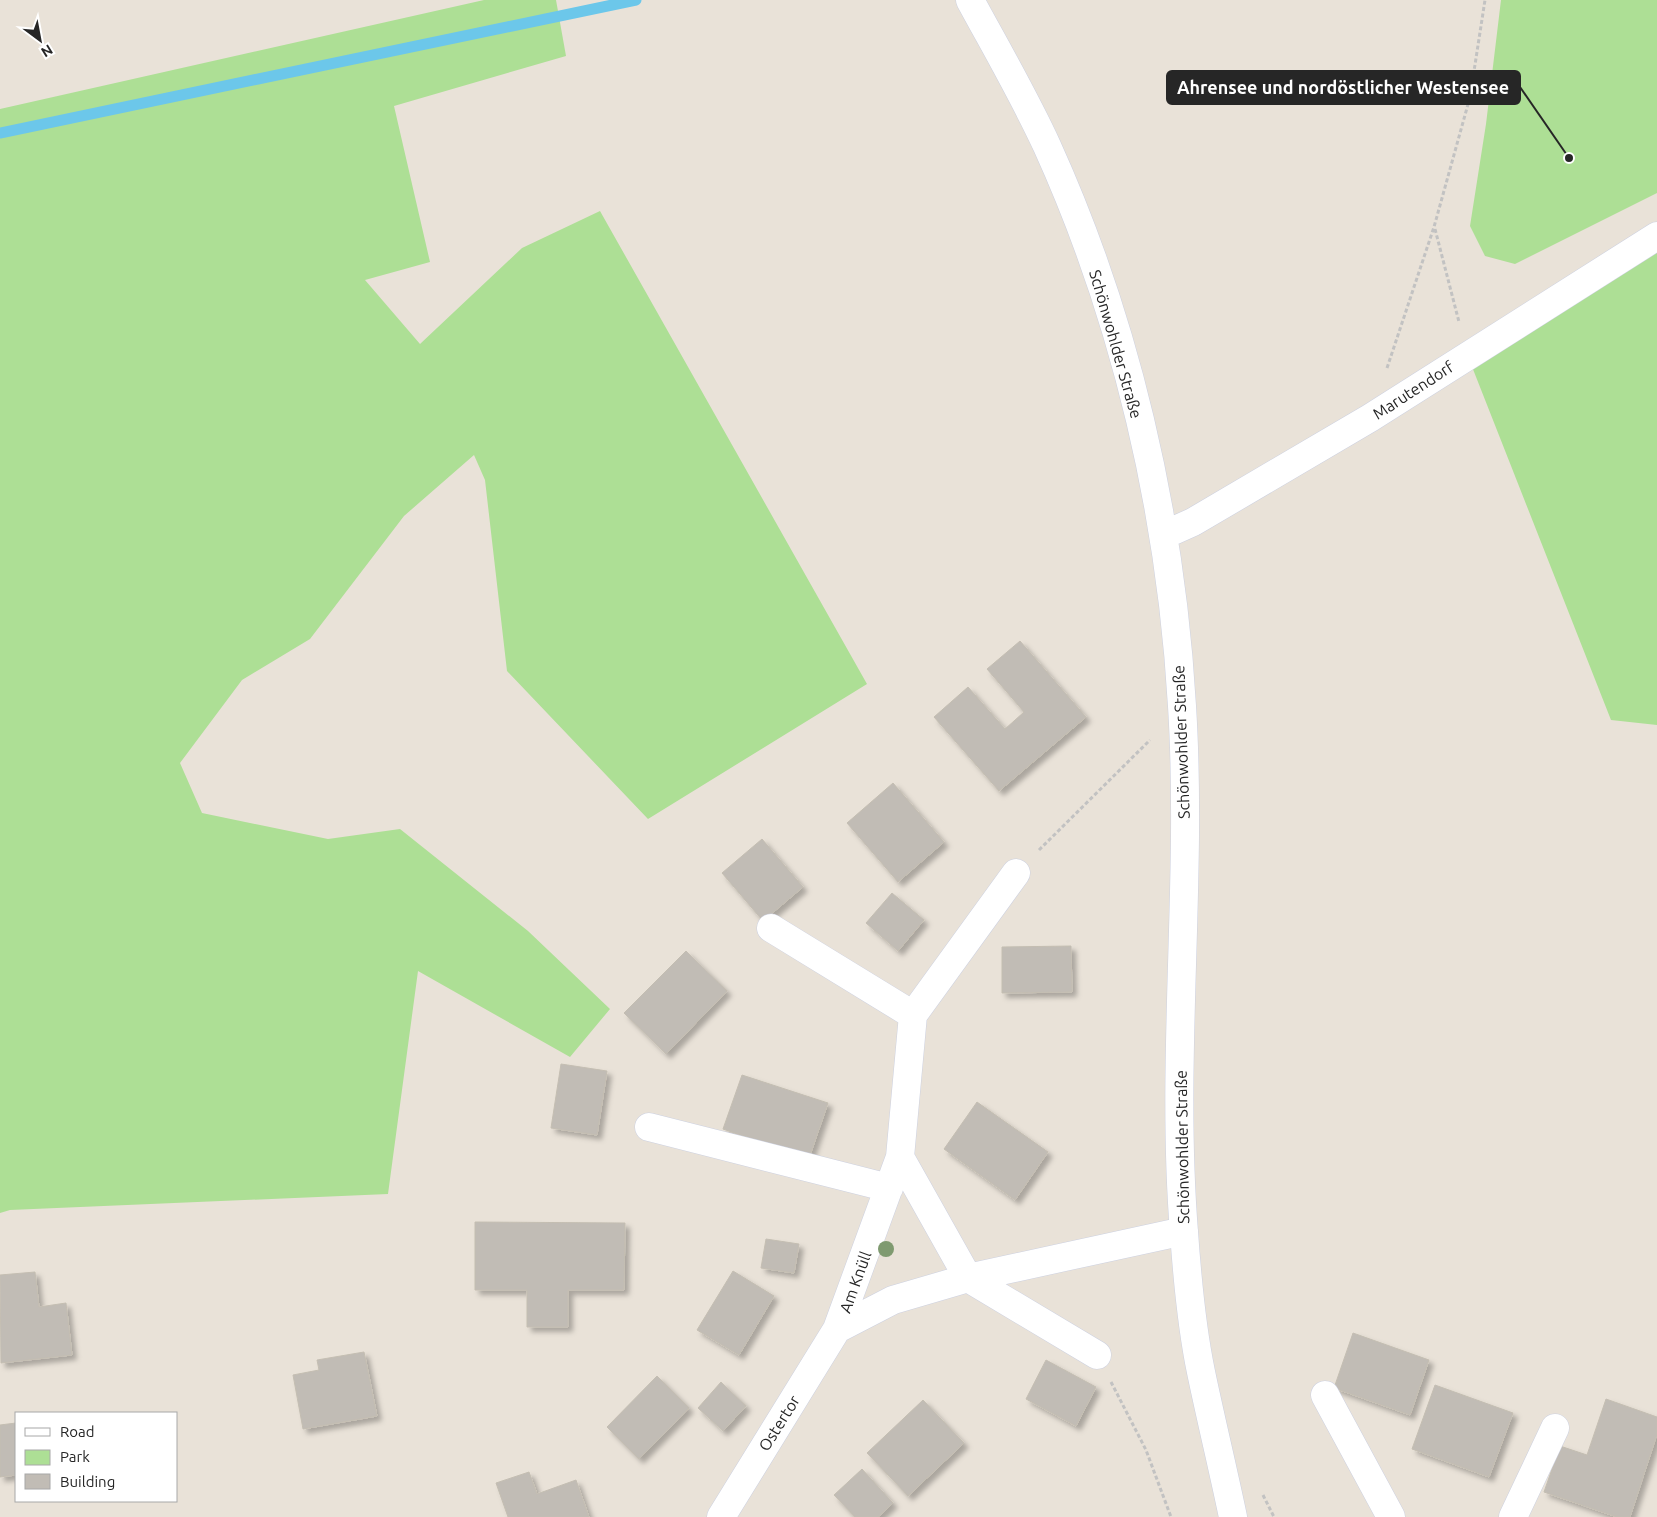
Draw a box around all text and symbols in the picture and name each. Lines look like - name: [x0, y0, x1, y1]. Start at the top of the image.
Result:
- north arrow: [15, 15, 65, 65]
- text: N: [38, 41, 56, 61]
- callout: Ahrensee und nordöstlicher Westensee: [1167, 71, 1520, 104]
- text: Ahrensee und nordöstlicher Westensee: [1177, 77, 1509, 97]
- street label: Schönwohlder Straße: [1086, 268, 1146, 420]
- street label: Marutendorf: [1369, 357, 1457, 423]
- street label: Schönwohlder Straße: [1169, 665, 1193, 819]
- street label: Schönwohlder Straße: [1172, 1070, 1192, 1224]
- street label: Am Knüll: [836, 1249, 874, 1315]
- street label: Ostertor: [755, 1392, 803, 1454]
- legend: [15, 1412, 178, 1502]
- text: Road: [60, 1423, 95, 1440]
- text: Park: [60, 1448, 90, 1465]
- text: Building: [60, 1473, 115, 1490]

